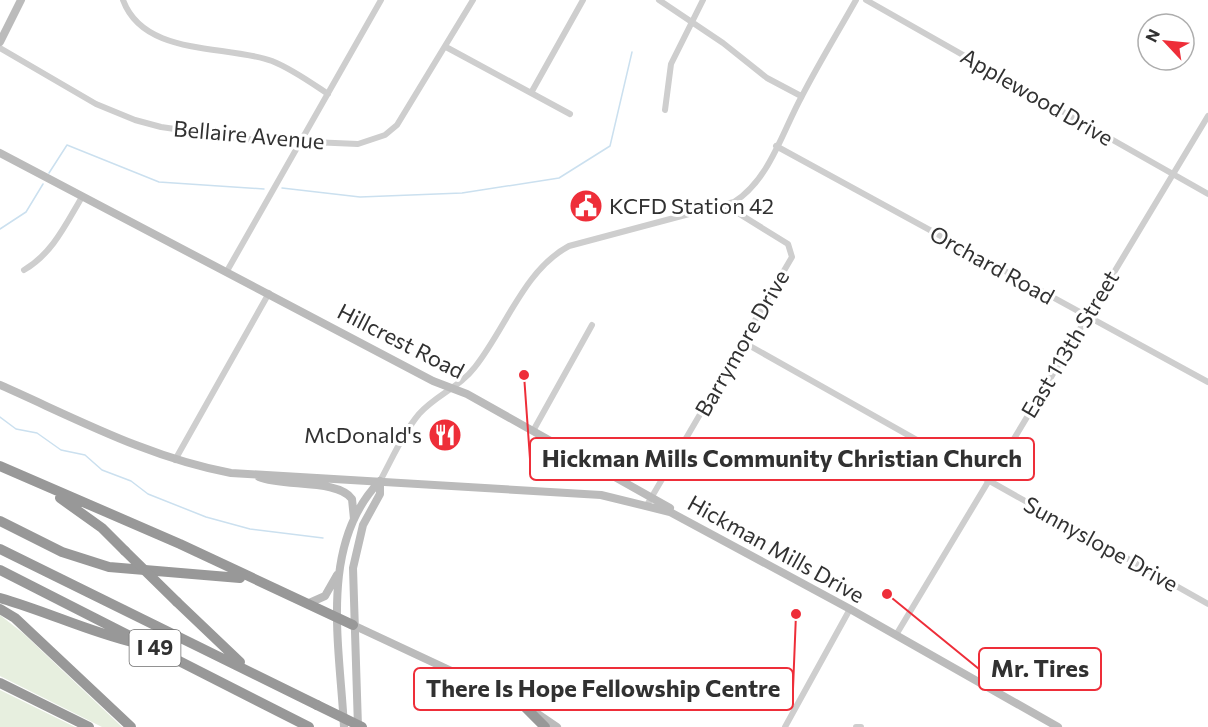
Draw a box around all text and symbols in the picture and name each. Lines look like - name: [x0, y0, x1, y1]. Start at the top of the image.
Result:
- north arrow: [1136, 12, 1196, 72]
- text: N: [1141, 26, 1163, 45]
- street label: Applewood Drive: [956, 42, 1118, 151]
- street label: Bellaire Avenue: [172, 114, 326, 155]
- public building icon: KCFD Station 42: [568, 188, 604, 224]
- place label: KCFD Station 42: [609, 192, 774, 219]
- street label: Orchard Road: [925, 219, 1059, 310]
- street label: Barrymore Drive: [689, 265, 794, 421]
- street label: East 113th Street: [1015, 265, 1124, 422]
- street label: Hillcrest Road: [333, 297, 469, 384]
- restaurant icon: McDonald's: [427, 417, 463, 453]
- place label: McDonald's: [304, 421, 422, 448]
- callout: Hickman Mills Community Christian Church: [530, 438, 1034, 480]
- text: Hickman Mills Community Christian Church: [542, 443, 1022, 472]
- street label: Hickman Mills Drive: [683, 489, 869, 608]
- street label: Sunnyslope Drive: [1019, 490, 1183, 597]
- road number: I 49: [130, 630, 180, 666]
- callout: Mr. Tires: [979, 648, 1101, 690]
- text: Mr. Tires: [991, 653, 1089, 682]
- callout: There Is Hope Fellowship Centre: [414, 668, 793, 710]
- text: There Is Hope Fellowship Centre: [426, 673, 780, 702]

